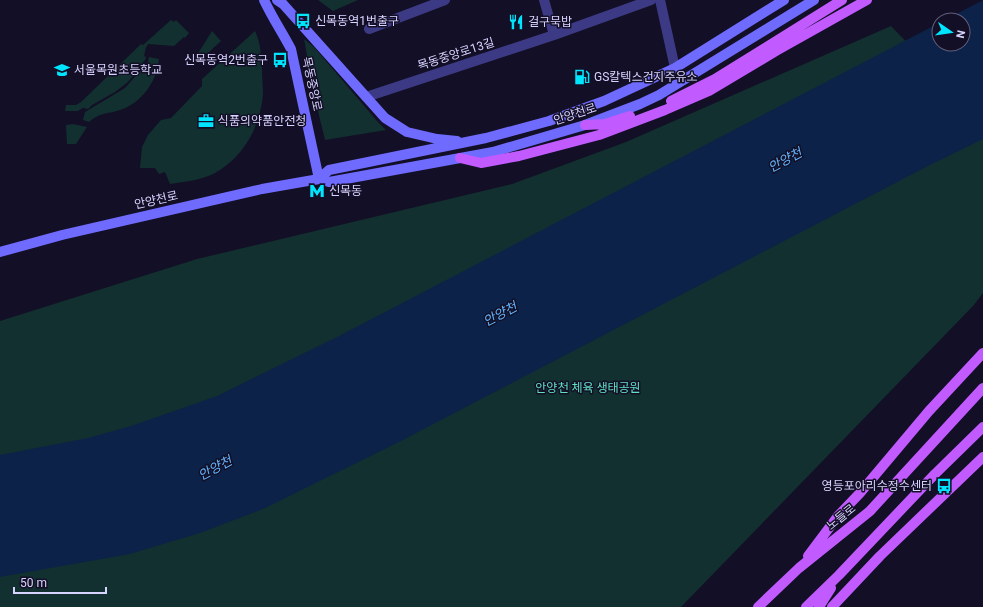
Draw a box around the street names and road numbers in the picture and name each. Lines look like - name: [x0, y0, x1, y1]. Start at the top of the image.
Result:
- street label: 목동중앙로13길: [416, 35, 496, 73]
- street label: 목동중앙로: [299, 56, 325, 112]
- street label: 안양천로: [552, 101, 598, 127]
- street label: 안양천로: [133, 188, 179, 212]
- street label: 노들로: [824, 501, 858, 533]

